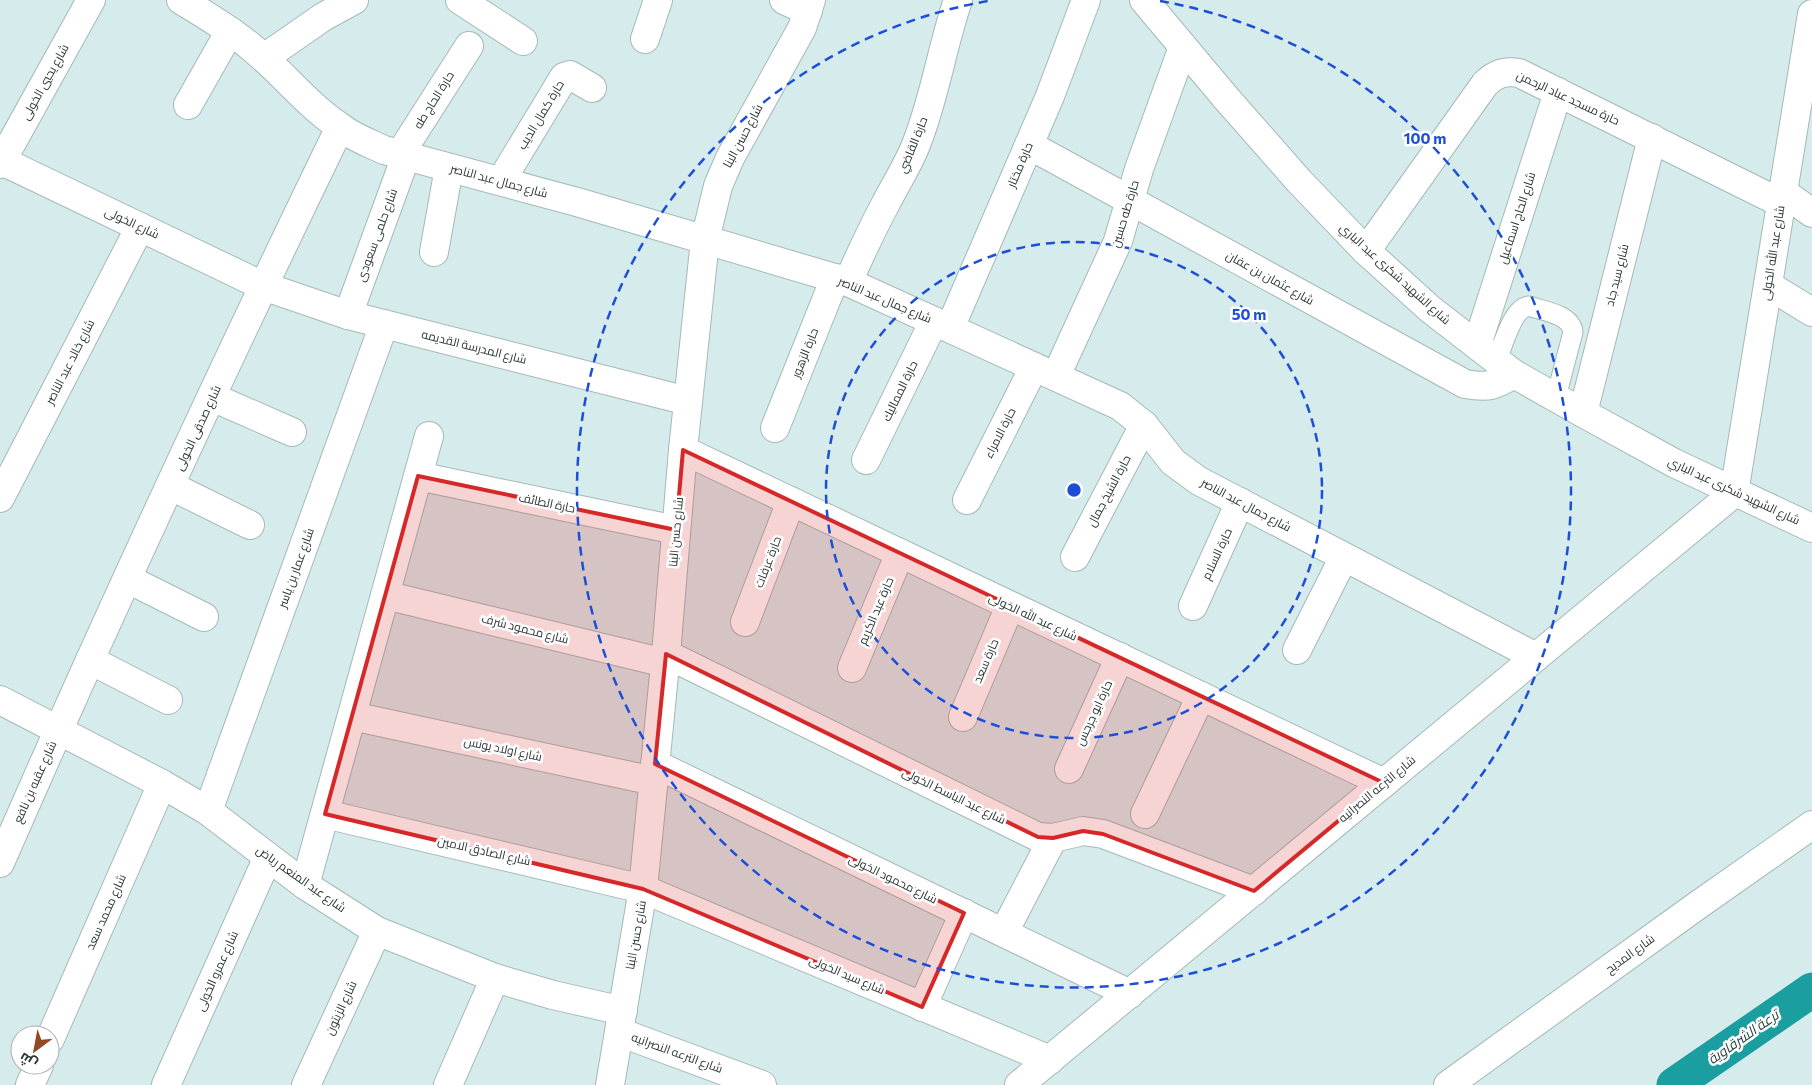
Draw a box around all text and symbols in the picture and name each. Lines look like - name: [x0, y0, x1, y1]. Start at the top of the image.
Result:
- street label: شارع يحيي الخولى: [18, 41, 73, 123]
- street label: حارة مسجد عباد الرحمن: [1514, 67, 1622, 128]
- street label: حارة الحاج طه: [410, 68, 458, 132]
- street label: حارة كمال الديب: [514, 77, 567, 152]
- street label: شارع حسن البنا: [719, 101, 767, 171]
- street label: حارة القاضي: [894, 114, 933, 176]
- text: 100 m: [1404, 129, 1446, 147]
- street label: حارة مختار: [1003, 140, 1036, 191]
- street label: شارع جمال عبد الناصر: [448, 160, 549, 202]
- street label: شارع الحاج اسماعيل: [1495, 170, 1539, 266]
- street label: حارة طه حسين: [1107, 178, 1142, 249]
- street label: شارع حلمى سعودى: [353, 186, 401, 284]
- street label: شارع الخولى: [102, 203, 162, 243]
- street label: شارع عبد الله الخولى: [1758, 204, 1788, 302]
- street label: شارع الشهيد شكرى عبد الباري: [1335, 220, 1454, 330]
- street label: شارع سيد جاد: [1602, 242, 1632, 308]
- street label: شارع عثمان بن عفان: [1223, 247, 1317, 309]
- street label: شارع جمال عبد الناصر: [835, 273, 934, 327]
- text: 50 m: [1232, 305, 1266, 323]
- street label: شارع خالد عبد الناصر: [41, 317, 98, 408]
- street label: شارع المدرسة القديمه: [420, 326, 528, 368]
- street label: حارة الزهور: [787, 326, 821, 381]
- street label: حارة المماليك: [878, 358, 921, 424]
- street label: شارع صدقى الخولى: [171, 383, 225, 473]
- street label: حارة الامراء: [980, 405, 1019, 461]
- street label: حارة الشيخ جمال: [1083, 452, 1135, 530]
- street label: شارع الشهيد شكرى عبد الباري: [1665, 453, 1803, 530]
- street label: شارع جمال عبد الناصر: [1197, 474, 1294, 536]
- centre of rings: [1065, 481, 1083, 499]
- street label: حارة الطائف: [517, 489, 577, 516]
- street label: شارع حسن البنا: [665, 496, 687, 568]
- street label: شارع عمار بن ياسر: [274, 526, 318, 611]
- street label: حارة السلام: [1198, 526, 1236, 582]
- street label: حارة عرفات: [751, 534, 784, 590]
- street label: حارة عبد الكريم: [855, 575, 897, 647]
- street label: شارع عبد الله الخولى: [986, 589, 1080, 645]
- street label: شارع محمود شرف: [480, 610, 570, 648]
- street label: حارة سعد: [970, 636, 1002, 685]
- street label: حارة ابو جرجس: [1072, 678, 1115, 748]
- street label: شارع اولاد يونس: [462, 733, 544, 765]
- street label: شارع عقبه بن نافع: [10, 738, 60, 826]
- street label: شارع الترعه النصرانيه: [1335, 752, 1419, 826]
- street label: شارع عبد الباسط الخولى: [900, 764, 1008, 828]
- street label: شارع الصادق الامين: [436, 833, 532, 869]
- street label: شارع عبد المنعم رياض: [253, 842, 349, 916]
- street label: شارع محمود الخولى: [846, 851, 940, 907]
- street label: شارع محمد سعد: [82, 872, 130, 952]
- street label: شارع حسن البنا: [622, 899, 650, 971]
- street label: شارع عمرو الخولى: [192, 928, 242, 1014]
- street label: شارع المديح: [1602, 931, 1658, 977]
- street label: شارع سيد الخولى: [807, 952, 887, 998]
- street label: شارع الزيتون: [321, 978, 361, 1038]
- water label: ترعة الشرقاوية: [1704, 1005, 1784, 1068]
- north arrow: [10, 1025, 60, 1075]
- street label: شارع الترعه النصرانيه: [629, 1029, 725, 1077]
- text: ش: [16, 1049, 40, 1073]

